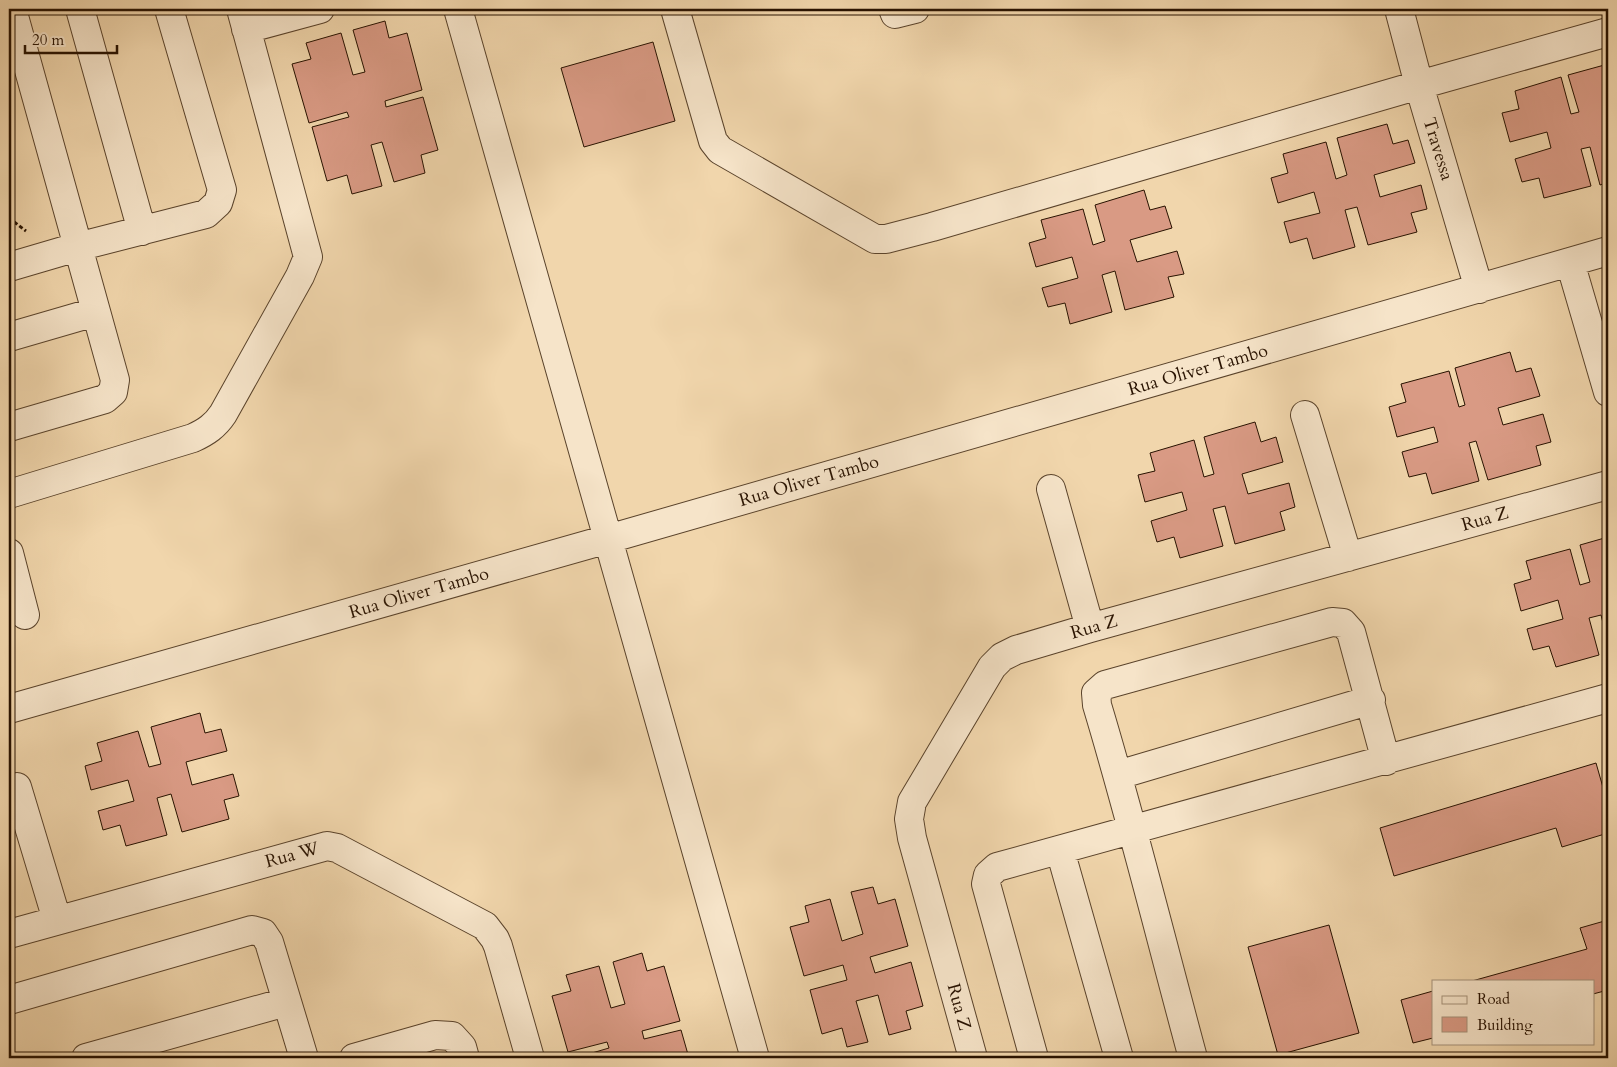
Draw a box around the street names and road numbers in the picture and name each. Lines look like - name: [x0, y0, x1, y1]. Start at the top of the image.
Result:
- street label: Travessa: [1417, 114, 1459, 184]
- street label: Rua Oliver Tambo: [1125, 338, 1271, 402]
- street label: Rua Oliver Tambo: [736, 449, 882, 513]
- street label: Rua Z: [1459, 500, 1511, 538]
- street label: Rua Oliver Tambo: [346, 561, 492, 625]
- street label: Rua Z: [1068, 608, 1120, 646]
- street label: Rua W: [262, 836, 322, 874]
- street label: Rua Z: [941, 981, 977, 1033]

